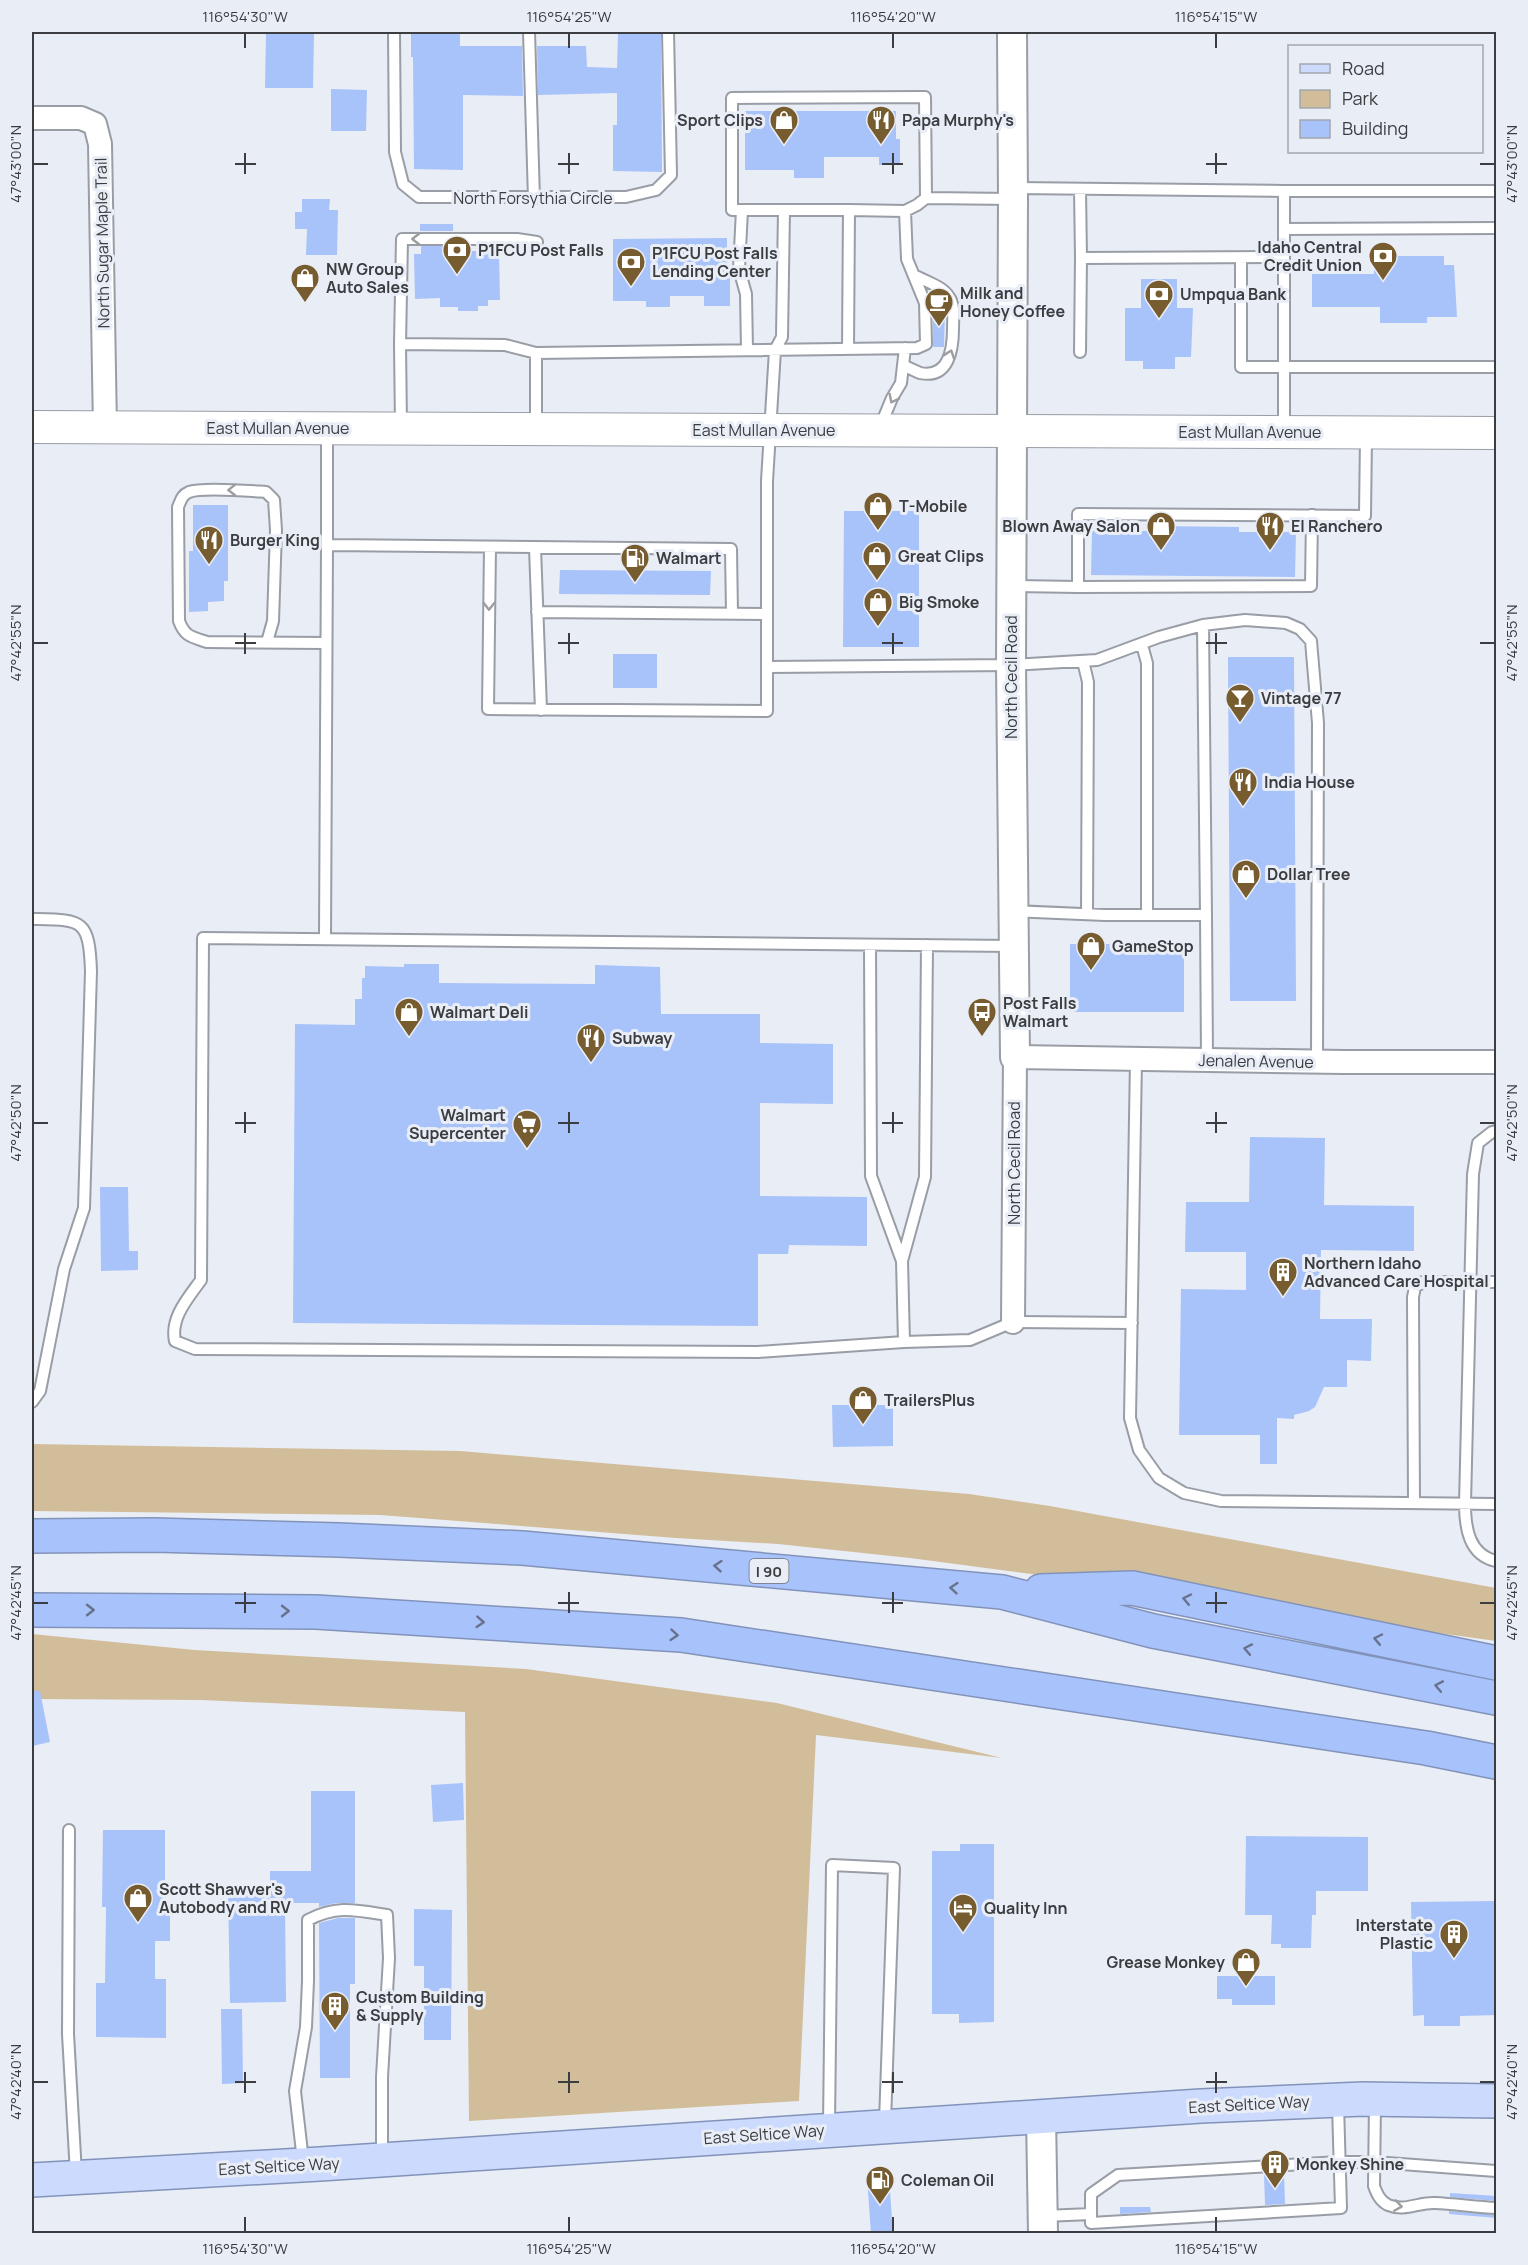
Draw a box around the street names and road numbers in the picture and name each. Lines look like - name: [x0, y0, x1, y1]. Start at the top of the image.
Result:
- street label: North Sugar Maple Trail: [90, 158, 114, 328]
- street label: North Forsythia Circle: [453, 187, 613, 209]
- street label: East Mullan Avenue: [207, 417, 349, 439]
- street label: East Mullan Avenue: [693, 419, 835, 441]
- street label: East Mullan Avenue: [1179, 421, 1321, 443]
- street label: North Cecil Road: [1000, 615, 1022, 739]
- street label: Jenalen Avenue: [1198, 1049, 1314, 1073]
- street label: North Cecil Road: [1003, 1101, 1025, 1225]
- road number: I 90: [750, 1559, 788, 1583]
- street label: East Seltice Way: [1188, 2090, 1311, 2118]
- street label: East Seltice Way: [703, 2119, 826, 2149]
- street label: East Seltice Way: [218, 2152, 341, 2180]

